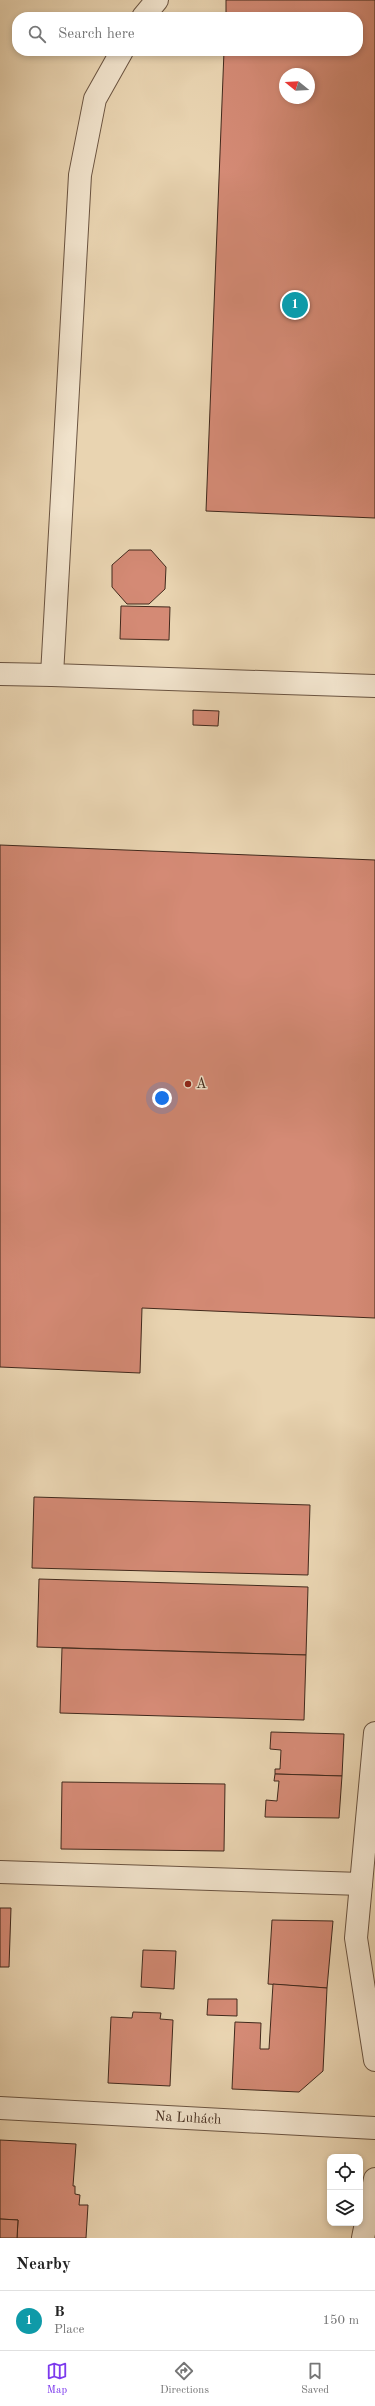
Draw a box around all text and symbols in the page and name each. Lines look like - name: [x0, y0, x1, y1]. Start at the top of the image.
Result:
- search box: [12, 12, 363, 56]
- icon: search: [26, 23, 48, 45]
- text: Search here: [58, 27, 135, 42]
- north arrow: [279, 68, 315, 104]
- pin: 1: [282, 290, 308, 320]
- place label: A: [196, 1077, 207, 1091]
- marker: A: [183, 1079, 193, 1089]
- your location: [152, 1088, 172, 1108]
- street label: Na Luhách: [154, 2109, 222, 2127]
- map controls: [327, 2154, 363, 2226]
- button: locate: [327, 2154, 363, 2190]
- button: layers: [327, 2190, 363, 2226]
- text: Nearby: [16, 2256, 71, 2273]
- text: B: [54, 2305, 65, 2320]
- text: 1: [25, 2314, 33, 2327]
- text: 150 m: [322, 2314, 359, 2327]
- text: Place: [54, 2323, 84, 2336]
- tab: Map: [46, 2360, 68, 2398]
- tab: Directions: [160, 2360, 209, 2398]
- tab: Saved: [301, 2360, 329, 2398]

